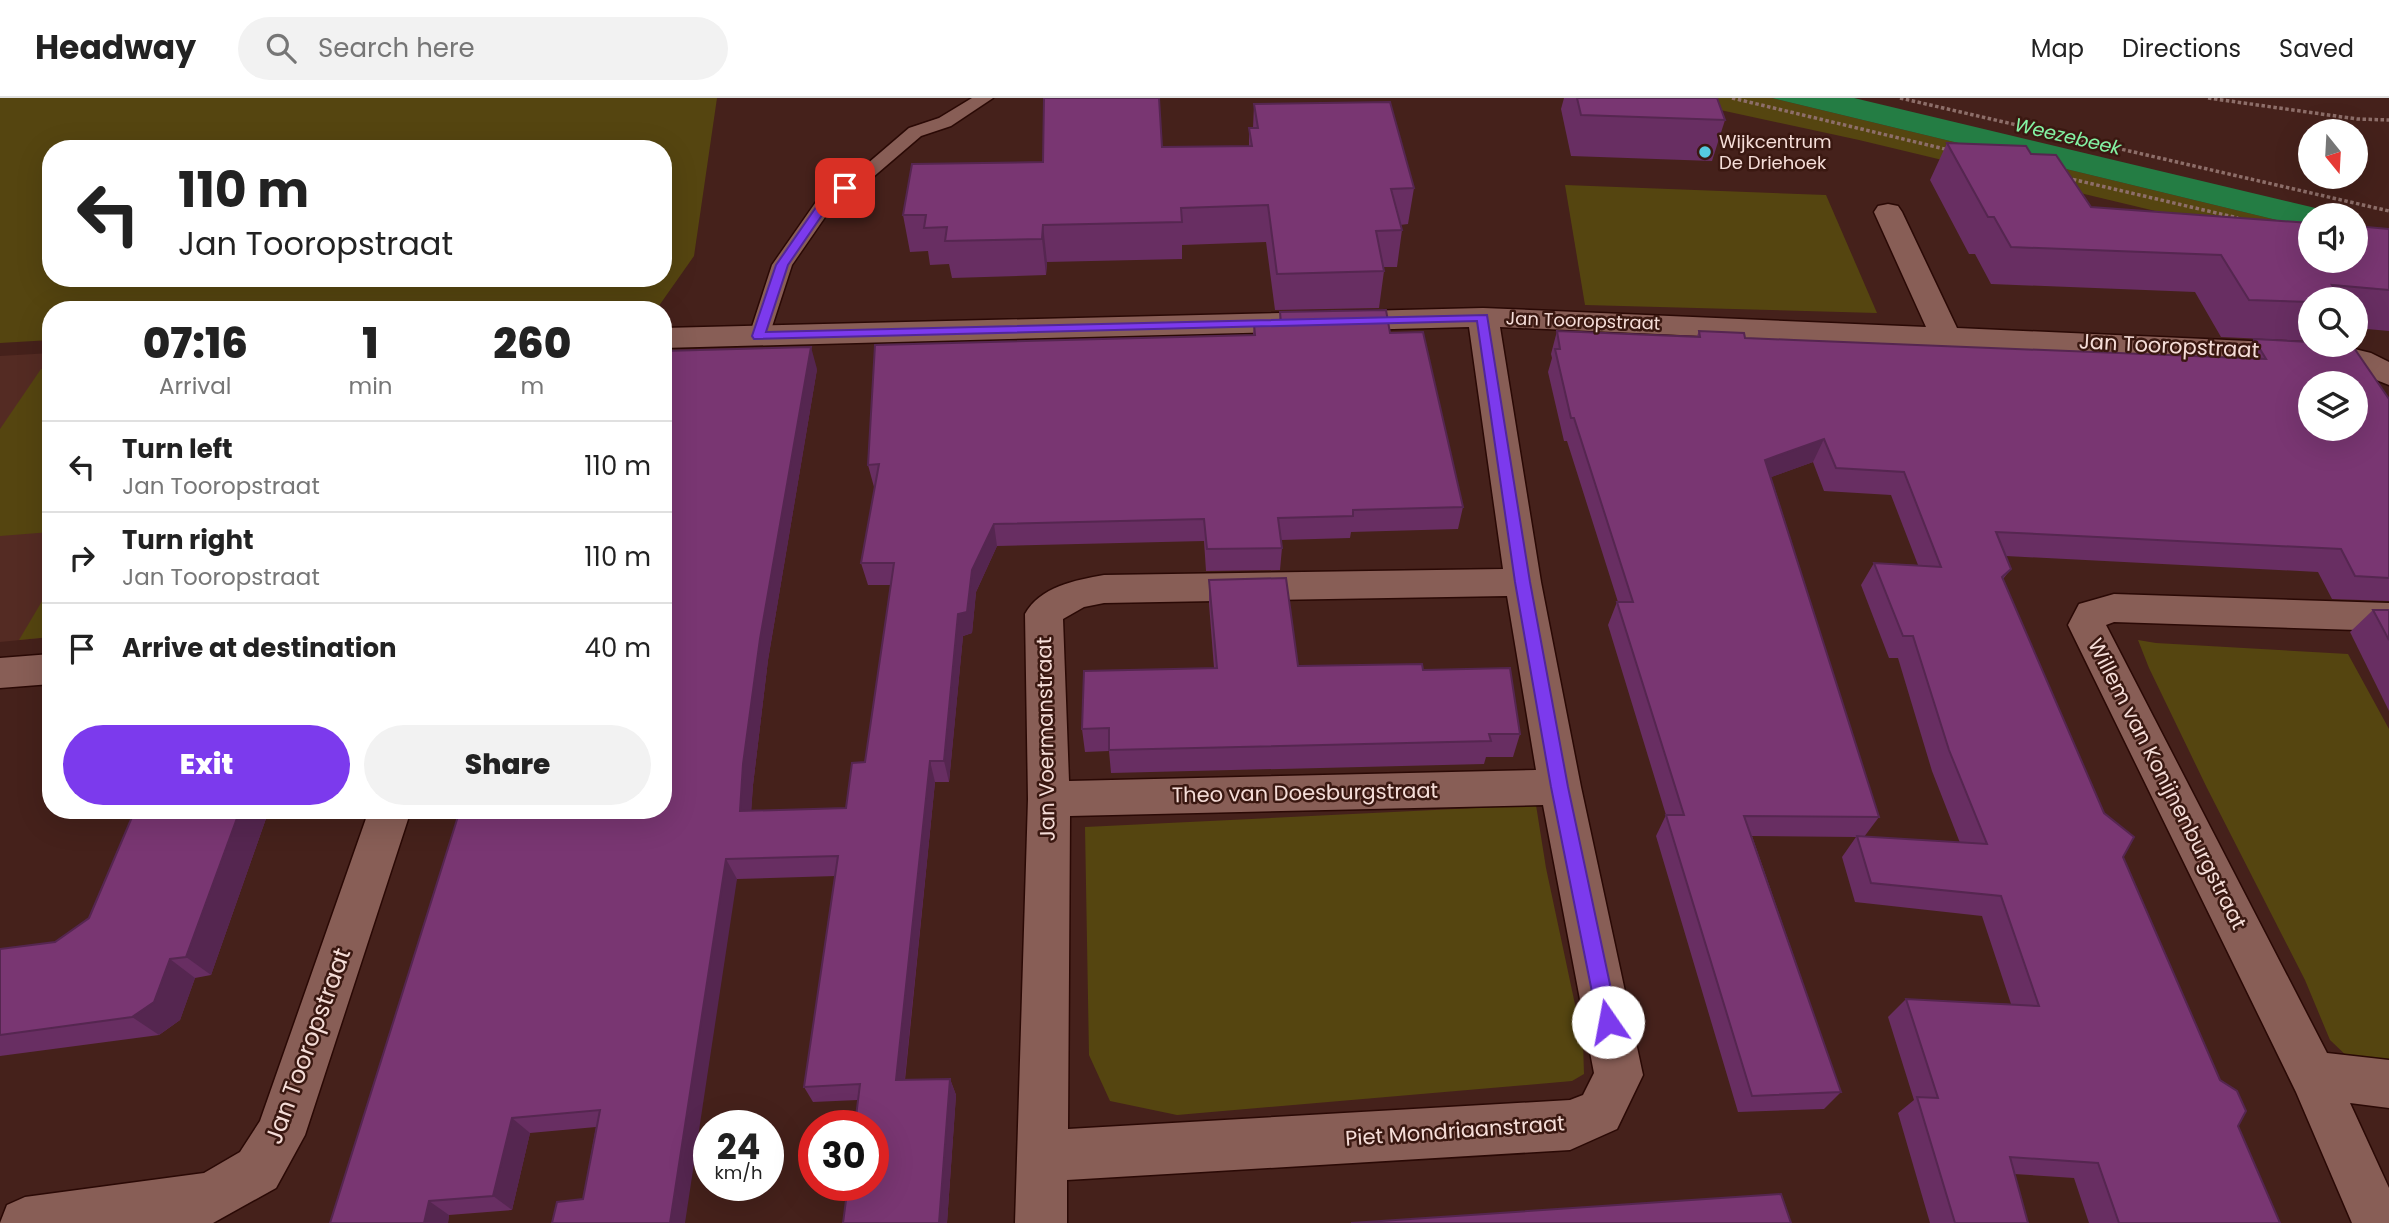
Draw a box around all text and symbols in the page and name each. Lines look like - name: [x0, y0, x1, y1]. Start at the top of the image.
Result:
- search box: [238, 17, 728, 80]
- text: Headway: [35, 24, 196, 71]
- icon: search: [262, 29, 300, 67]
- text: Search here: [318, 30, 475, 66]
- text: Map: [2031, 32, 2084, 65]
- text: Directions: [2122, 32, 2241, 65]
- text: Saved: [2279, 32, 2354, 65]
- water label: Weezebeek: [2012, 111, 2125, 162]
- north arrow: [2298, 119, 2368, 189]
- map controls: [2298, 119, 2368, 441]
- place label: Wijkcentrum De Driehoek: [1719, 129, 1832, 175]
- marker: Wijkcentrum De Driehoek: [1697, 144, 1713, 160]
- text: 110 m: [178, 156, 309, 224]
- pin: [815, 158, 875, 218]
- icon: left: [63, 168, 154, 259]
- icon: arrive: [826, 169, 864, 207]
- button: sound: [2298, 203, 2368, 273]
- text: Jan Tooropstraat: [178, 221, 453, 266]
- button: search: [2298, 287, 2368, 357]
- street label: Jan Tooropstraat: [1505, 305, 1661, 336]
- text: 07:16: [143, 314, 248, 373]
- text: 1: [362, 314, 379, 373]
- text: 260: [493, 314, 571, 373]
- street label: Jan Tooropstraat: [2078, 326, 2260, 365]
- text: Arrival: [159, 370, 231, 402]
- text: min: [348, 370, 393, 402]
- text: m: [520, 370, 544, 402]
- button: layers: [2298, 371, 2368, 441]
- text: Turn left: [122, 431, 233, 467]
- icon: left: [63, 448, 101, 486]
- text: 110 m: [584, 448, 651, 484]
- text: Jan Tooropstraat: [122, 470, 320, 502]
- text: Turn right: [122, 522, 254, 558]
- icon: right: [63, 539, 101, 577]
- text: 110 m: [584, 539, 651, 575]
- text: Jan Tooropstraat: [122, 561, 320, 593]
- icon: arrive: [63, 630, 101, 668]
- text: Arrive at destination: [122, 630, 397, 666]
- text: 40 m: [585, 630, 651, 666]
- street label: Willem van Konijnenburgstraat: [2081, 633, 2254, 934]
- street label: Jan Voermanstraat: [1029, 636, 1062, 842]
- button: Exit: [63, 725, 350, 805]
- button: Share: [364, 725, 651, 805]
- street label: Theo van Doesburgstraat: [1172, 776, 1438, 809]
- street label: Jan Tooropstraat: [257, 943, 358, 1148]
- position arrow: [1571, 985, 1645, 1059]
- street label: Piet Mondriaanstraat: [1344, 1108, 1566, 1153]
- speed limit sign: 30: [798, 1110, 889, 1201]
- text: 24: [717, 1122, 760, 1171]
- text: km/h: [715, 1160, 762, 1185]

